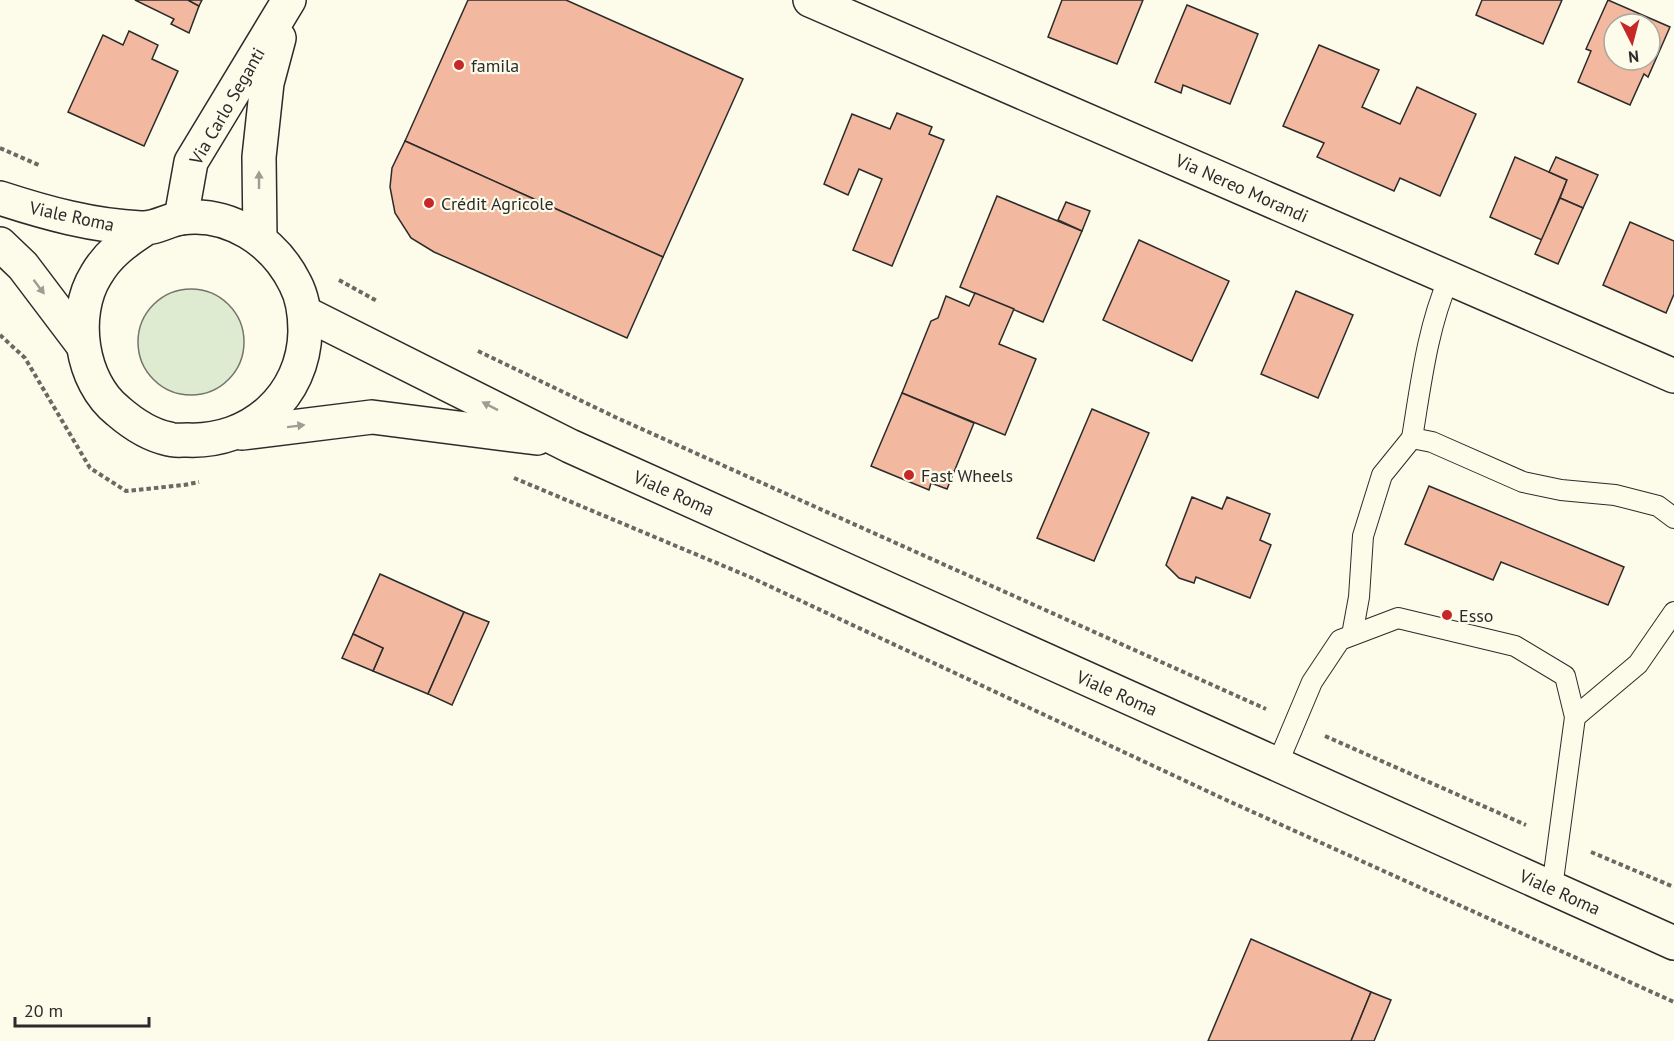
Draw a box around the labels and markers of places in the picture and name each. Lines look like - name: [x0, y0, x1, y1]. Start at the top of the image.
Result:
- place label: famila: [471, 54, 519, 77]
- marker: famila: [452, 58, 466, 72]
- place label: Crédit Agricole: [441, 192, 554, 215]
- marker: Crédit Agricole: [422, 196, 436, 210]
- place label: Fast Wheels: [921, 464, 1013, 487]
- marker: Fast Wheels: [902, 468, 916, 482]
- place label: Esso: [1459, 604, 1493, 627]
- marker: Esso: [1440, 608, 1454, 622]

